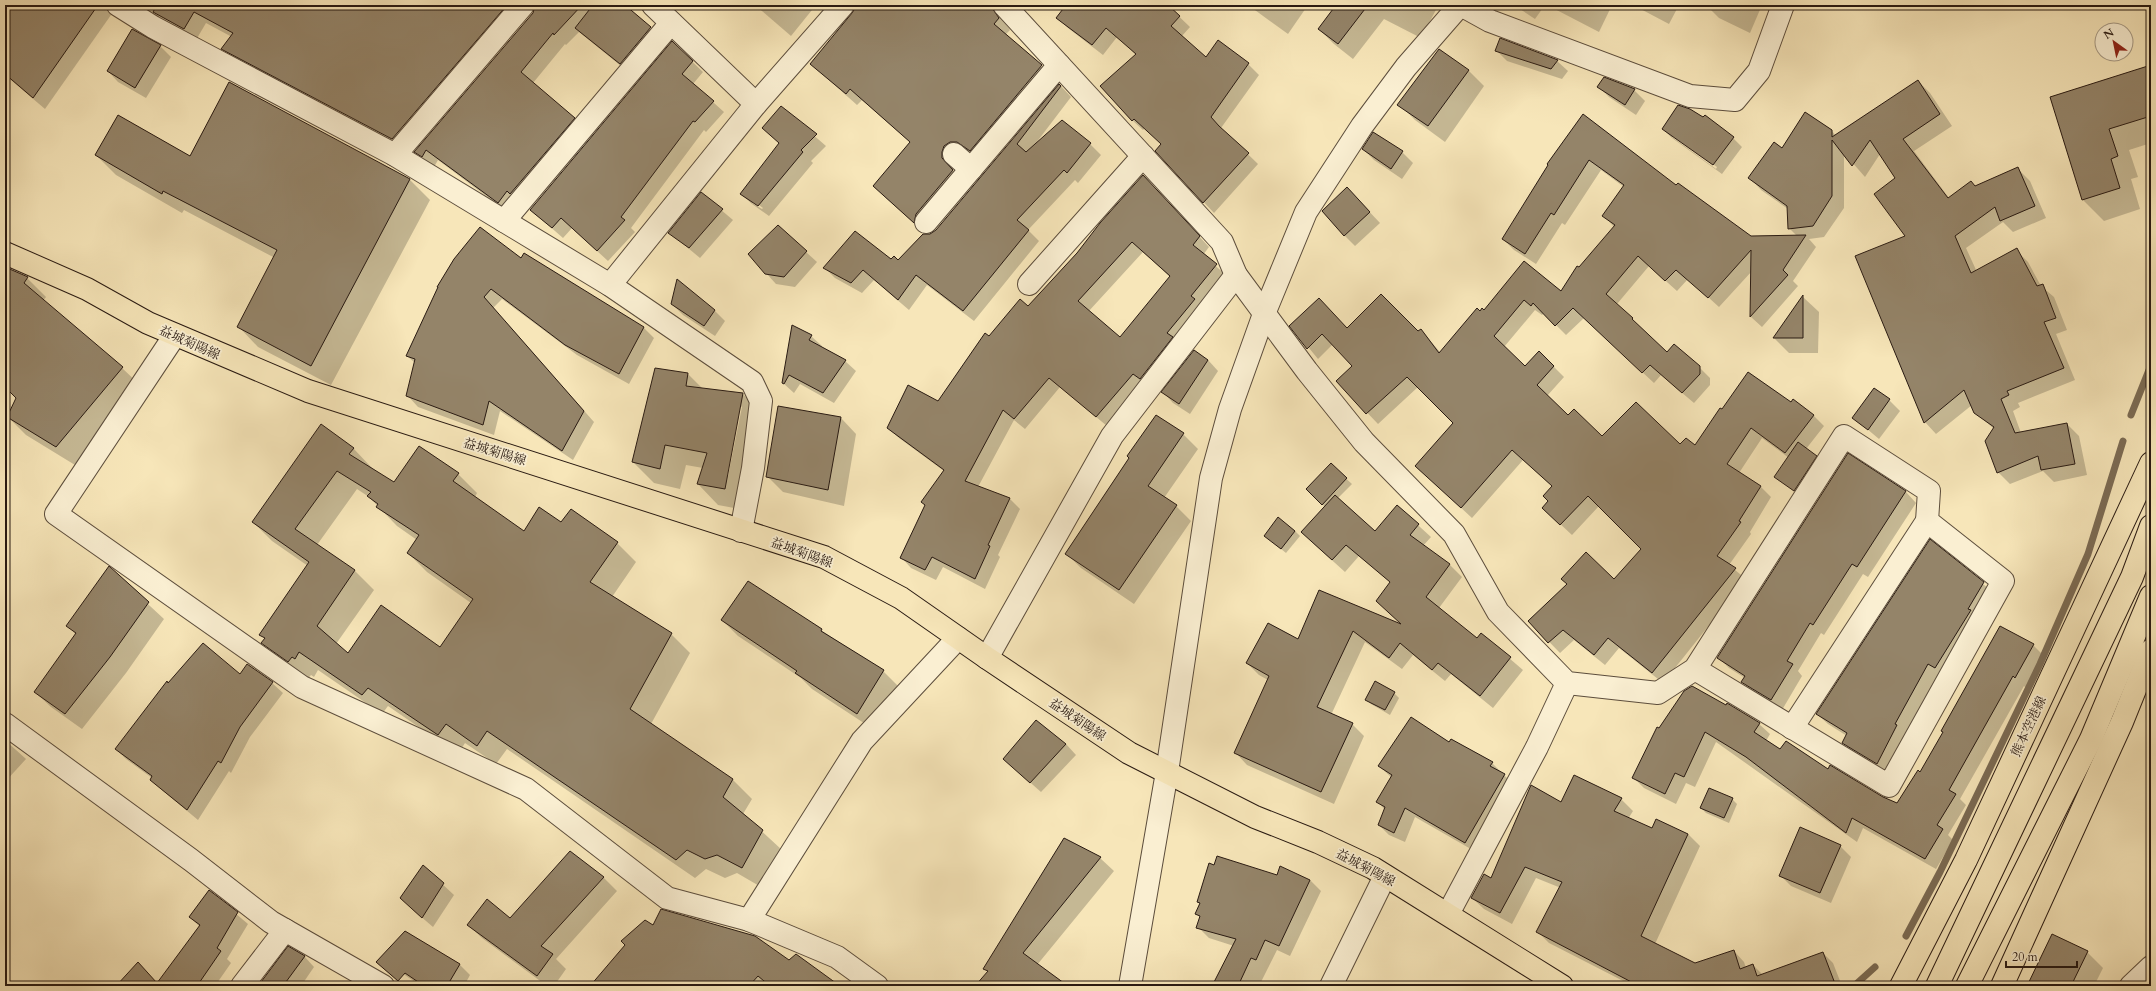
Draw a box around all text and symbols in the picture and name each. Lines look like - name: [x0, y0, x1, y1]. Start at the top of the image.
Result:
- north arrow: [2094, 22, 2134, 62]
- text: N: [2101, 25, 2117, 43]
- street label: 益城菊陽線: [156, 321, 223, 364]
- street label: 益城菊陽線: [461, 434, 528, 470]
- street label: 益城菊陽線: [768, 533, 835, 573]
- street label: 熊本空港線: [2007, 693, 2051, 760]
- street label: 益城菊陽線: [1045, 694, 1109, 745]
- street label: 益城菊陽線: [1333, 845, 1398, 891]
- scale bar: [2006, 943, 2077, 969]
- text: 20 m: [2012, 949, 2039, 965]

